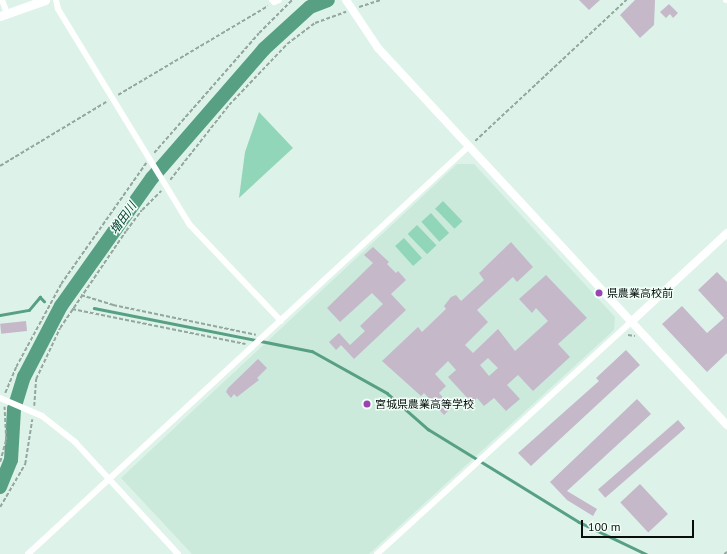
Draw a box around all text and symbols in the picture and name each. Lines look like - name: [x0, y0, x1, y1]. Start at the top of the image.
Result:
- water label: 増田川: [107, 199, 139, 237]
- place label: 県農業高校前: [607, 286, 673, 300]
- marker: 県農業高校前: [594, 288, 604, 298]
- place label: 宮城県農業高等学校: [375, 397, 474, 411]
- marker: 宮城県農業高等学校: [362, 399, 372, 409]
- scale bar: [583, 512, 696, 538]
- text: 100 m: [588, 519, 621, 534]

